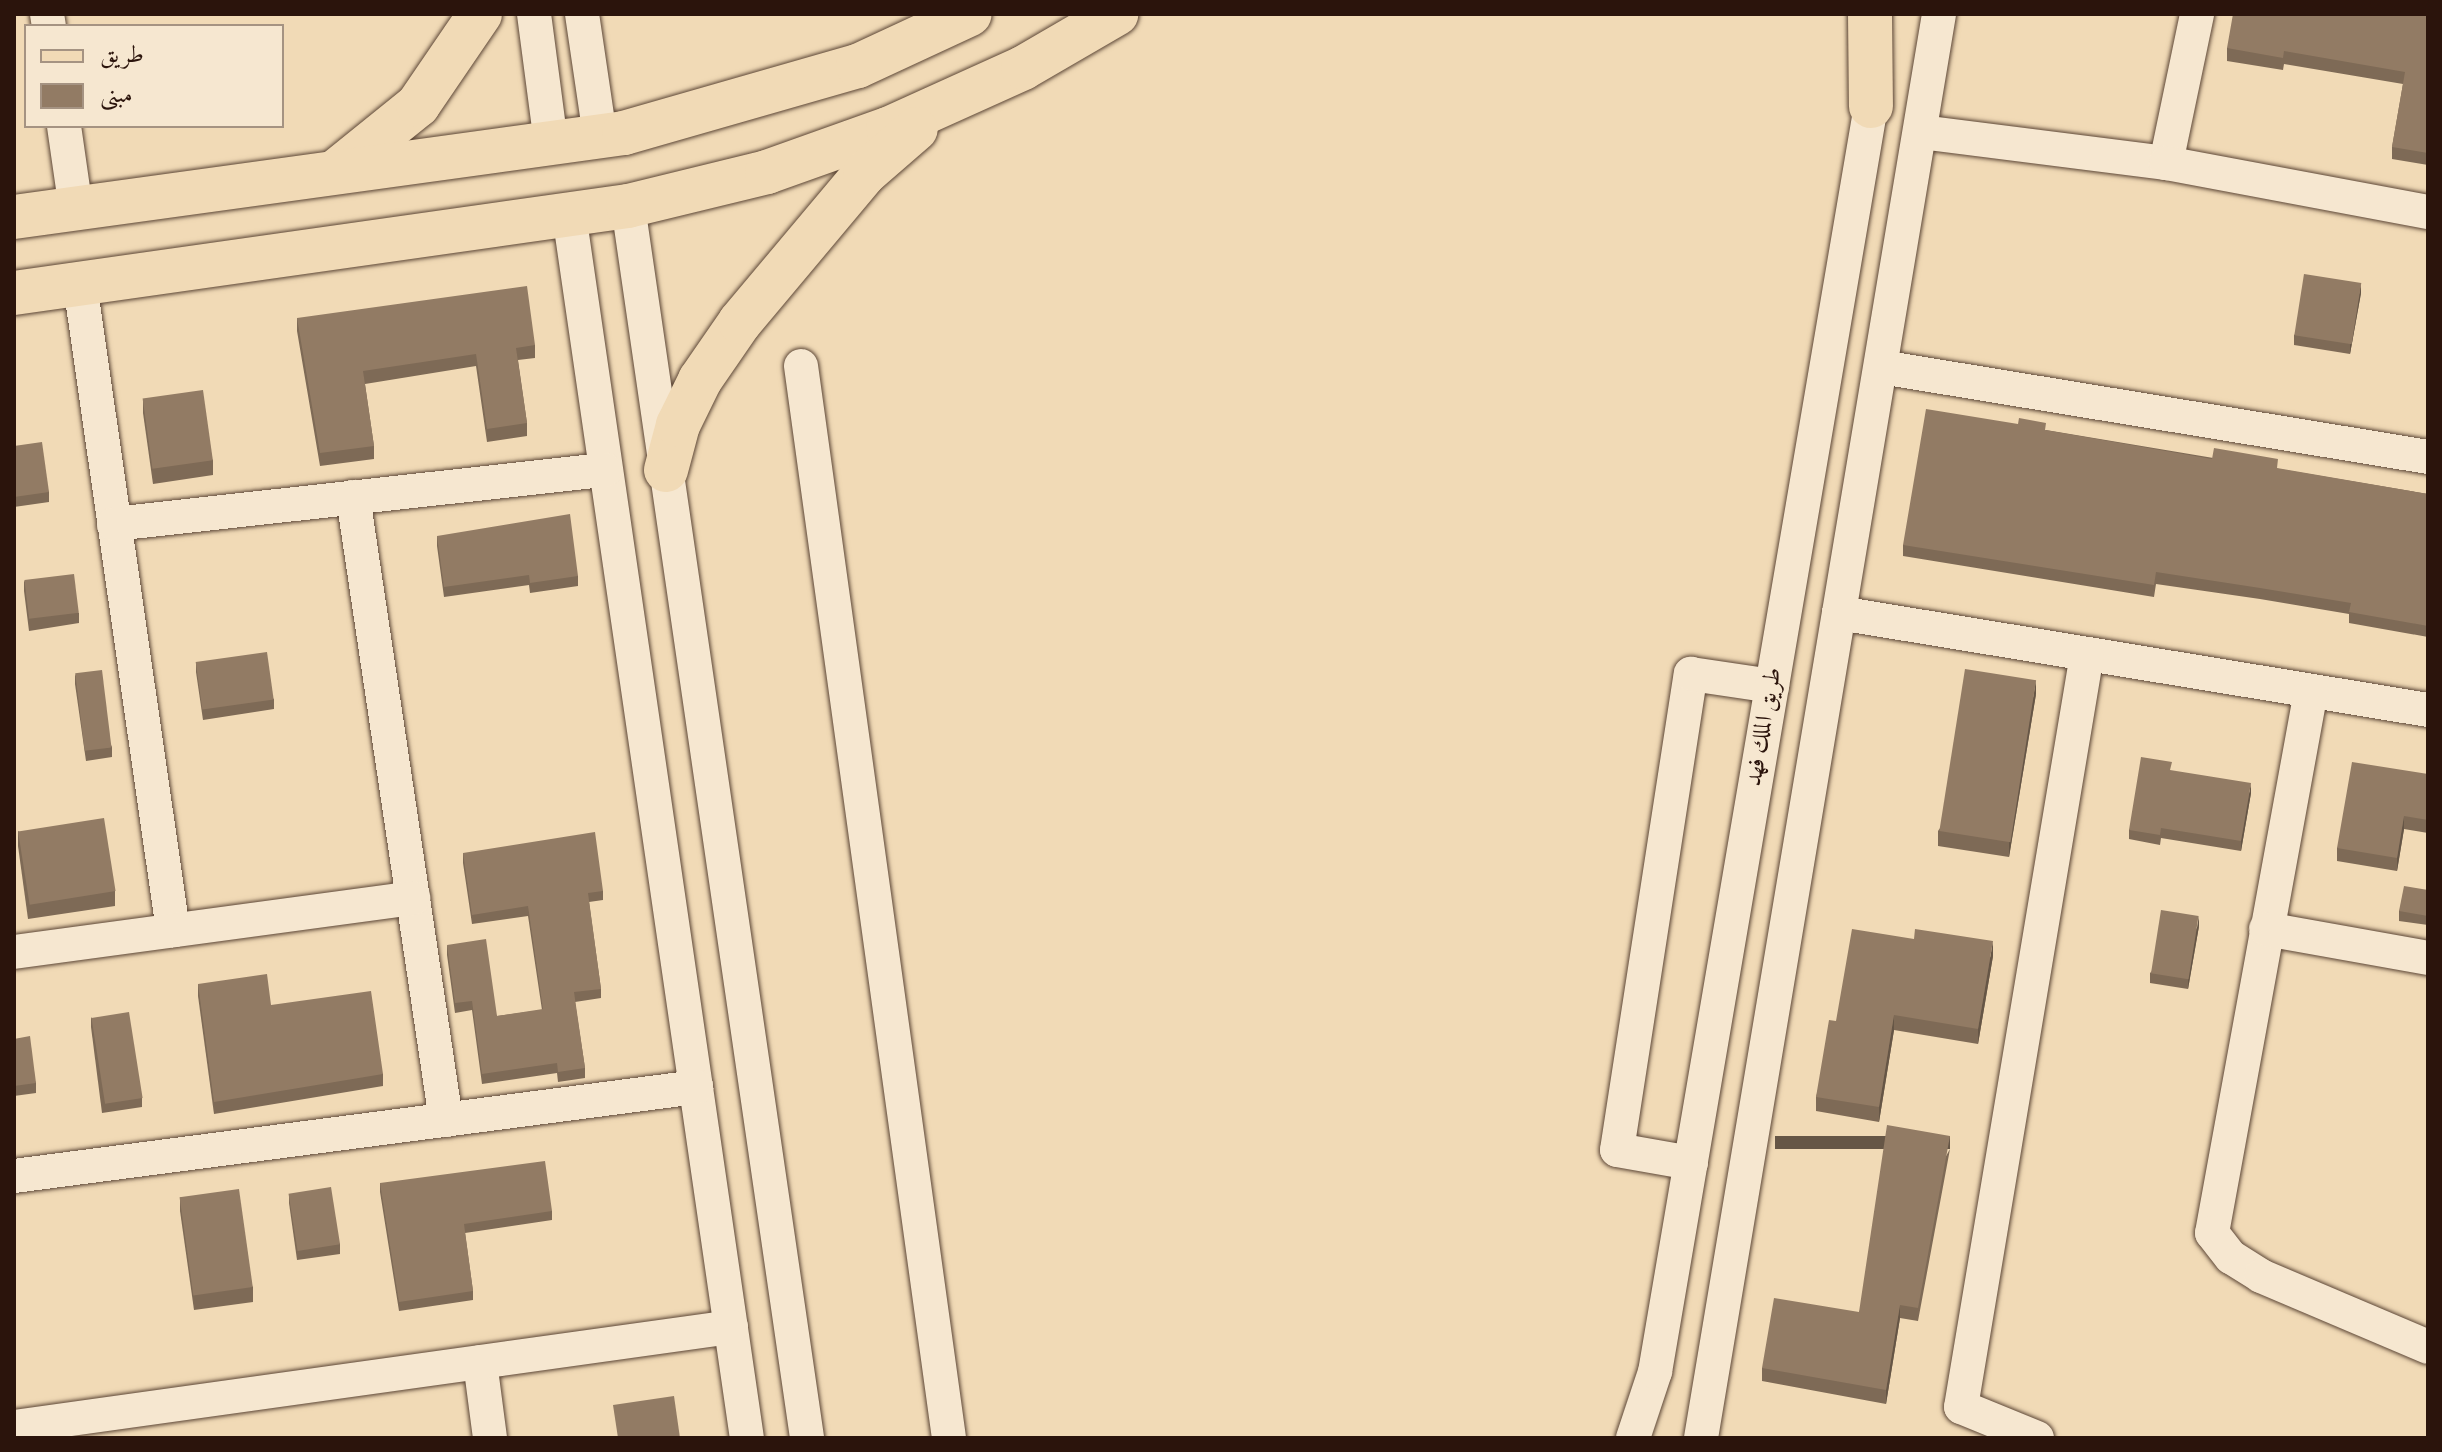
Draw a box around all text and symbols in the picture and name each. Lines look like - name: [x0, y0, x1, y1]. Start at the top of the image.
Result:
- legend: [24, 24, 284, 128]
- text: طريق: [100, 39, 144, 73]
- text: مبنى: [100, 79, 133, 113]
- street label: طريق الملك فهد: [1740, 665, 1790, 789]

